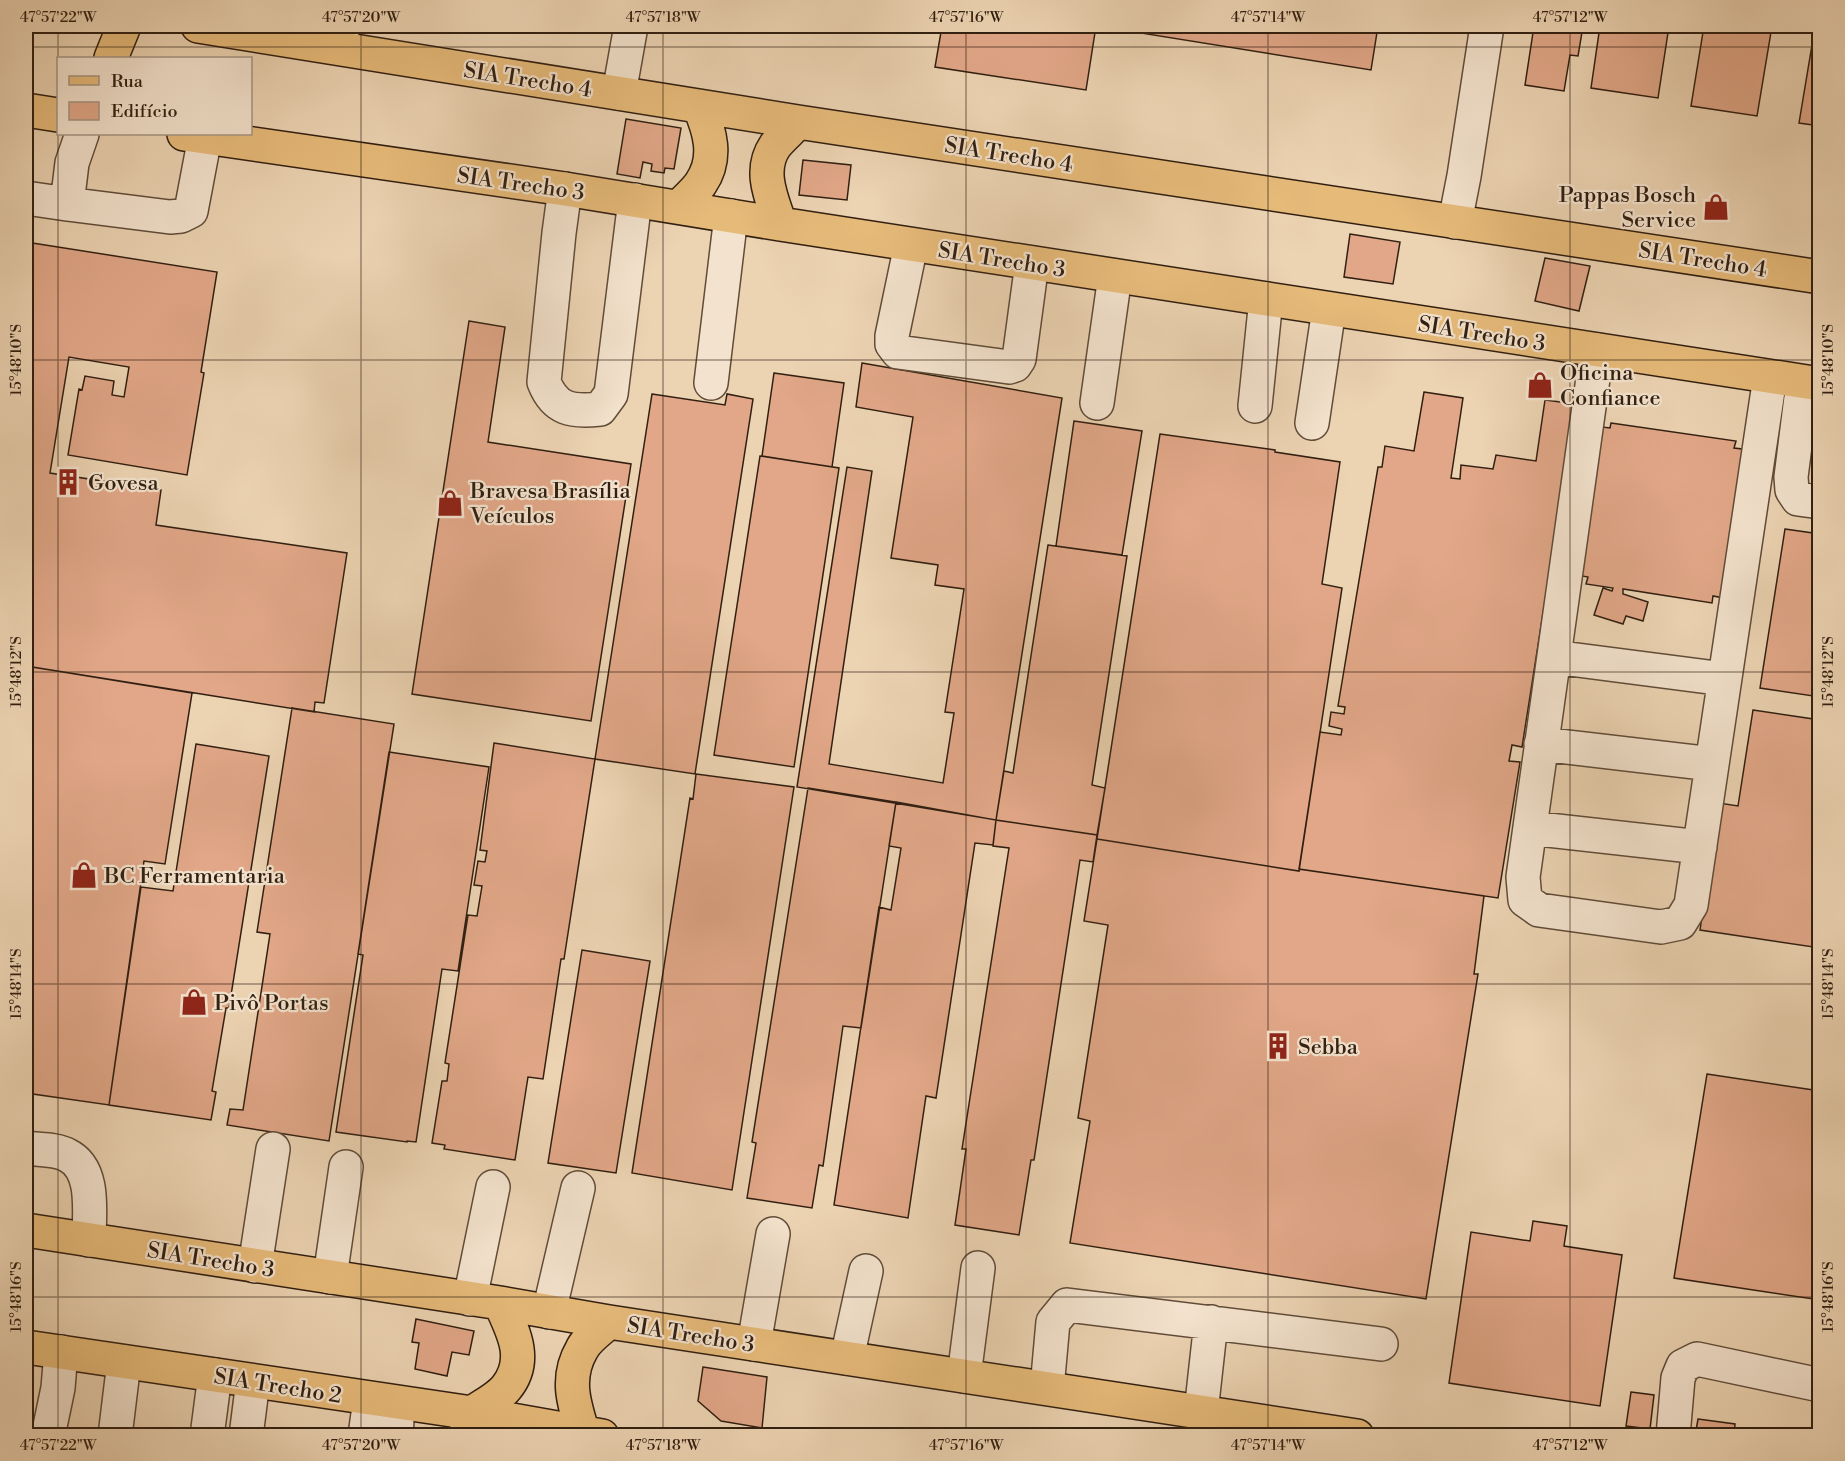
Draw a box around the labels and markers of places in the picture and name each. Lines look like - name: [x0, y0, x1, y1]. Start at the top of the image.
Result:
- place label: Pappas Bosch Service: [1559, 182, 1696, 234]
- shop icon: Pappas Bosch Service: [1701, 192, 1731, 222]
- place label: Oficina Confiance: [1560, 360, 1661, 412]
- shop icon: Oficina Confiance: [1525, 370, 1555, 400]
- building icon: Govesa: [53, 467, 83, 497]
- place label: Govesa: [88, 470, 159, 497]
- place label: Bravesa Brasília Veículos: [469, 478, 632, 530]
- shop icon: Bravesa Brasília Veículos: [435, 488, 465, 518]
- shop icon: BC Ferramentaria: [69, 860, 99, 890]
- place label: BC Ferramentaria: [103, 863, 286, 890]
- shop icon: Pivô Portas: [179, 987, 209, 1017]
- place label: Pivô Portas: [214, 990, 329, 1017]
- building icon: Sebba: [1263, 1031, 1293, 1061]
- place label: Sebba: [1298, 1034, 1359, 1061]

